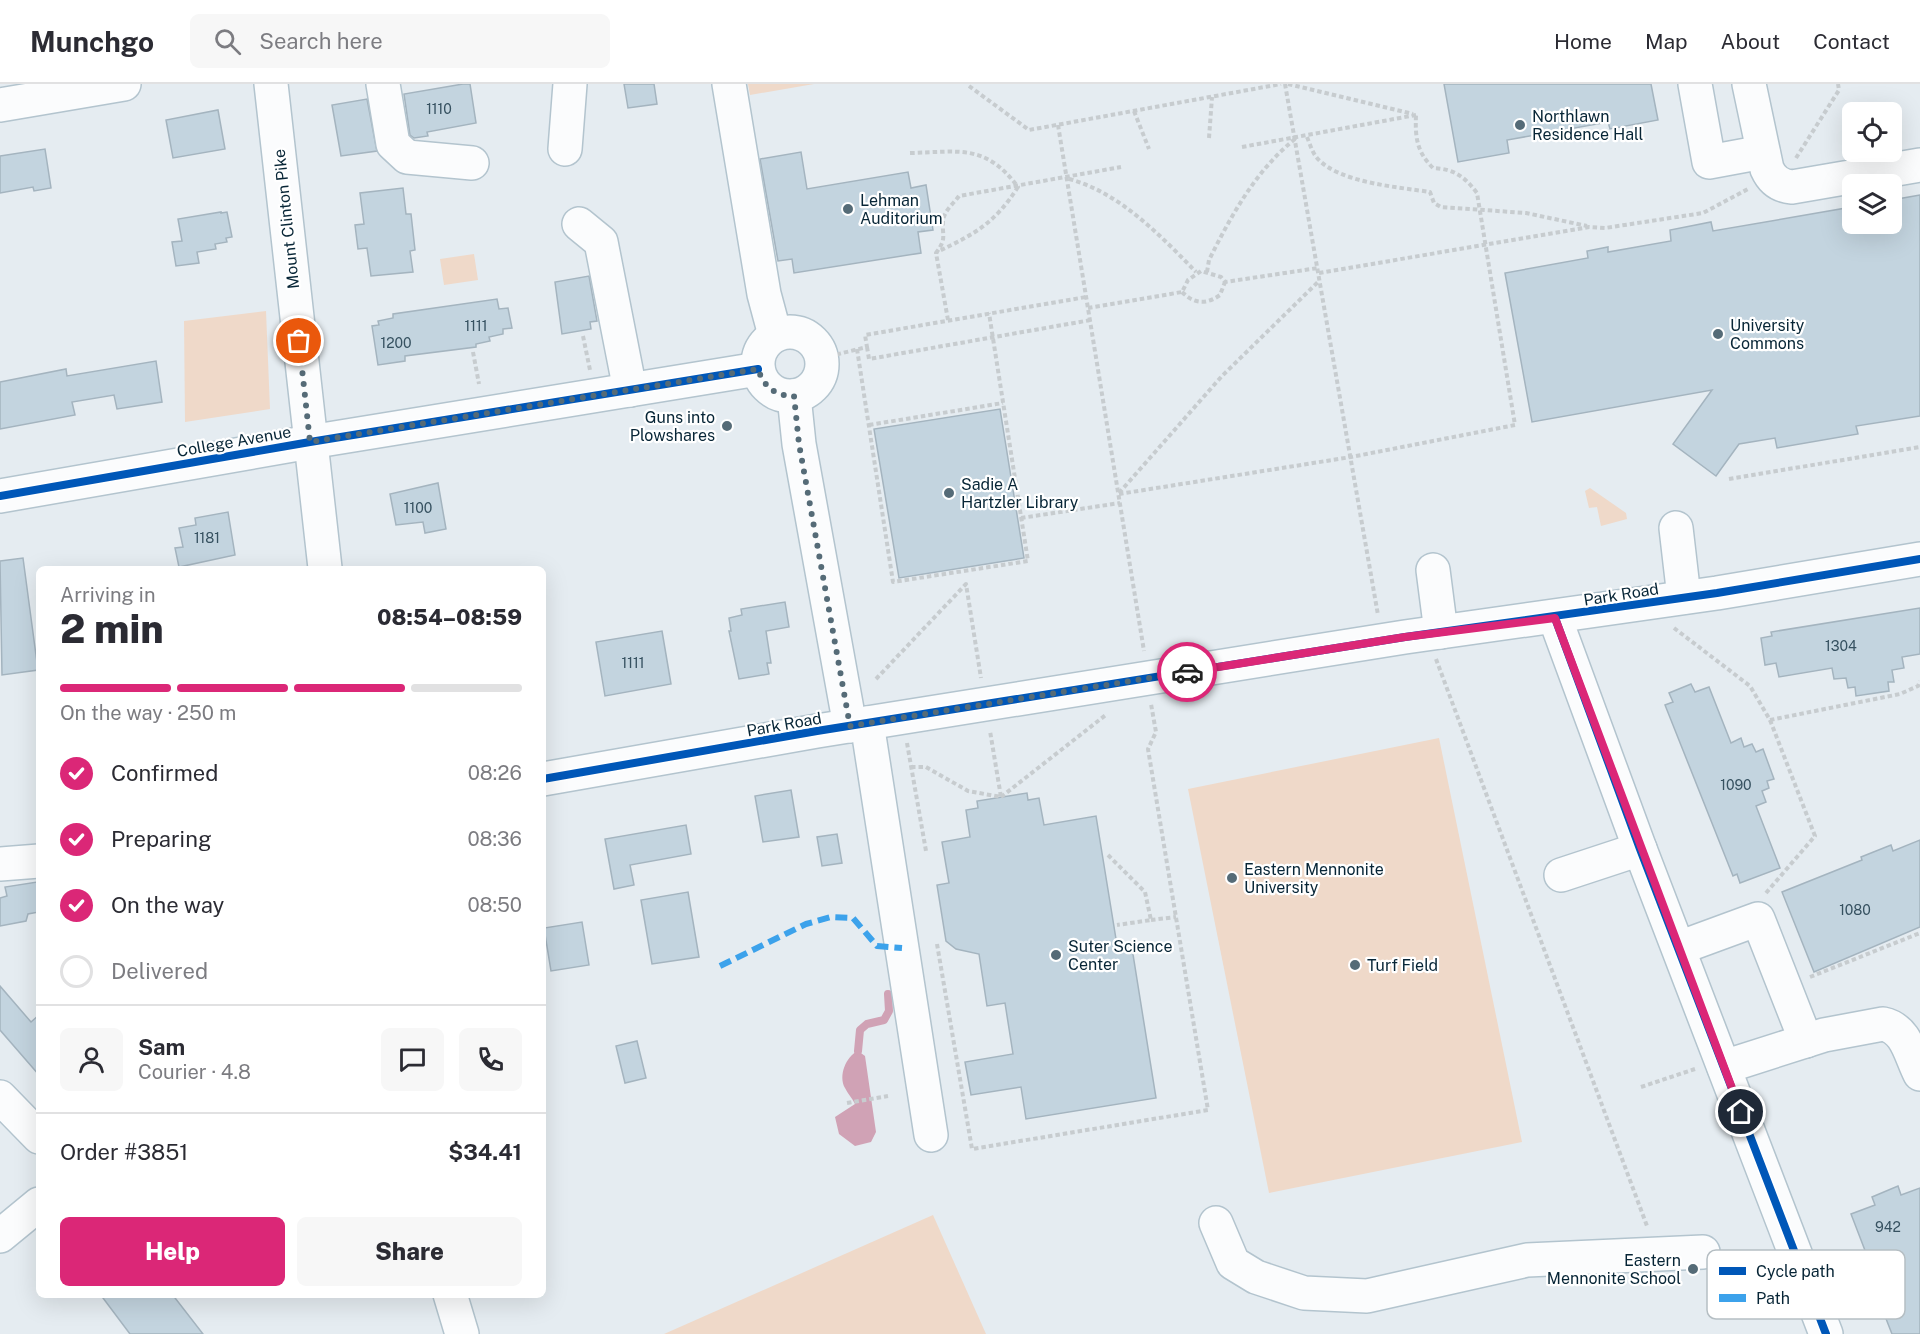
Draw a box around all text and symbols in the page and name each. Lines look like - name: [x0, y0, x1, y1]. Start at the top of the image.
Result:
- search box: [190, 14, 610, 68]
- text: Munchgo: [30, 25, 154, 58]
- icon: search: [211, 25, 244, 58]
- text: Search here: [259, 28, 383, 54]
- text: Home: [1554, 29, 1612, 54]
- text: Map: [1645, 29, 1688, 54]
- text: About: [1721, 29, 1780, 54]
- text: Contact: [1813, 29, 1890, 54]
- house number: 1110: [426, 101, 452, 117]
- map controls: [1842, 102, 1902, 234]
- button: locate: [1842, 102, 1902, 162]
- place label: Northlawn Residence Hall: [1532, 107, 1644, 144]
- marker: Northlawn Residence Hall: [1513, 118, 1527, 132]
- street label: Mount Clinton Pike: [270, 148, 303, 290]
- button: layers: [1842, 174, 1902, 234]
- place label: Lehman Auditorium: [860, 191, 943, 228]
- marker: Lehman Auditorium: [841, 202, 855, 216]
- pin: [273, 315, 324, 366]
- place label: University Commons: [1730, 316, 1805, 353]
- house number: 1111: [465, 318, 487, 334]
- icon: bag: [282, 324, 315, 357]
- marker: University Commons: [1711, 327, 1725, 341]
- house number: 1200: [380, 335, 412, 351]
- place label: Guns into Plowshares: [630, 408, 715, 445]
- marker: Guns into Plowshares: [720, 419, 734, 433]
- street label: College Avenue: [176, 422, 293, 461]
- place label: Sadie A Hartzler Library: [961, 475, 1079, 512]
- marker: Sadie A Hartzler Library: [942, 486, 956, 500]
- house number: 1100: [404, 500, 432, 516]
- house number: 1181: [194, 530, 220, 546]
- street label: Park Road: [1582, 579, 1660, 610]
- text: Arriving in: [60, 583, 155, 607]
- text: 08:54–08:59: [377, 604, 522, 630]
- text: 2 min: [60, 606, 164, 652]
- house number: 1304: [1825, 638, 1857, 654]
- courier: [1157, 642, 1217, 702]
- house number: 1111: [622, 655, 644, 671]
- icon: car: [1171, 656, 1204, 689]
- text: On the way · 250 m: [60, 701, 236, 725]
- street label: Park Road: [745, 709, 823, 740]
- icon: check: [60, 757, 93, 790]
- text: Confirmed: [111, 760, 218, 786]
- text: 08:26: [468, 761, 522, 785]
- house number: 1090: [1720, 777, 1752, 793]
- icon: check: [60, 823, 93, 856]
- text: Preparing: [111, 826, 212, 852]
- text: 08:36: [468, 827, 522, 851]
- place label: Eastern Mennonite University: [1244, 860, 1384, 897]
- marker: Eastern Mennonite University: [1225, 871, 1239, 885]
- icon: check: [60, 889, 93, 922]
- text: On the way: [111, 892, 224, 918]
- text: 08:50: [467, 893, 522, 917]
- house number: 1080: [1839, 902, 1871, 918]
- place label: Suter Science Center: [1068, 937, 1173, 974]
- marker: Suter Science Center: [1049, 948, 1063, 962]
- place label: Turf Field: [1367, 956, 1438, 975]
- text: Delivered: [111, 958, 208, 984]
- marker: Turf Field: [1348, 958, 1362, 972]
- button: person: [60, 1028, 123, 1091]
- button: chat: [381, 1028, 444, 1091]
- button: phone: [459, 1028, 522, 1091]
- text: Sam: [138, 1034, 185, 1060]
- text: Courier · 4.8: [138, 1060, 251, 1084]
- pin: [1715, 1086, 1766, 1137]
- icon: home: [1724, 1095, 1757, 1128]
- text: Order #3851: [60, 1139, 188, 1165]
- text: $34.41: [448, 1139, 522, 1165]
- button: Help: [60, 1217, 285, 1286]
- button: Share: [297, 1217, 522, 1286]
- house number: 942: [1875, 1219, 1901, 1235]
- legend: [1707, 1250, 1905, 1319]
- place label: Eastern Mennonite School: [1547, 1251, 1681, 1288]
- marker: Eastern Mennonite School: [1686, 1262, 1700, 1276]
- text: Cycle path: [1756, 1262, 1835, 1281]
- text: Path: [1756, 1289, 1790, 1308]

